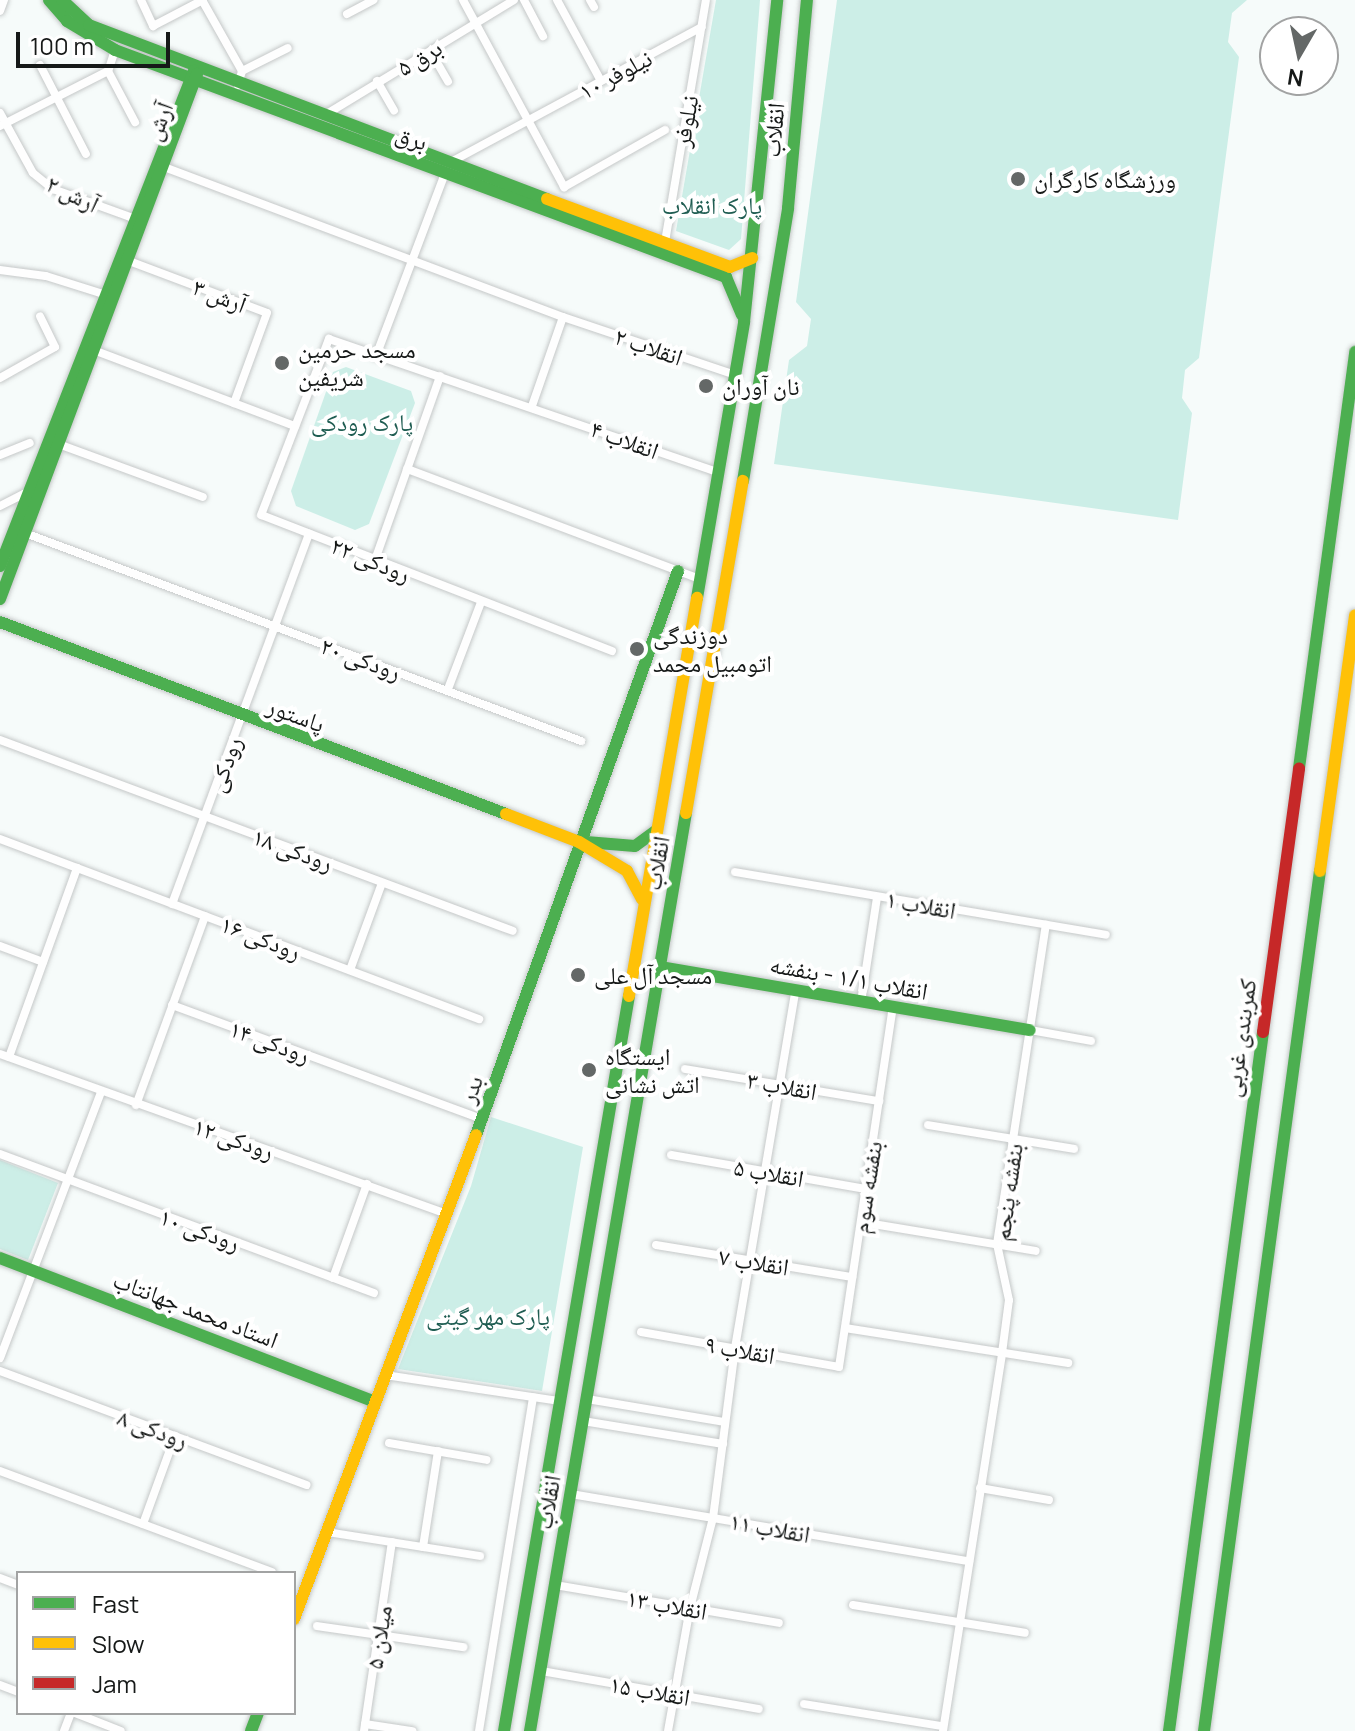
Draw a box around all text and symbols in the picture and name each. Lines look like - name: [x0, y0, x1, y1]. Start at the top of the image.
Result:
- scale bar: [20, 16, 174, 66]
- north arrow: [1259, 16, 1339, 96]
- text: 100 m: [30, 29, 94, 62]
- street label: برق ۵: [391, 32, 447, 82]
- street label: نیلوفر ۱۰: [574, 43, 656, 105]
- text: N: [1285, 62, 1306, 94]
- street label: نیلوفر: [666, 93, 704, 149]
- street label: آرش: [138, 98, 178, 144]
- street label: انقلاب: [756, 101, 790, 159]
- street label: برق: [392, 118, 432, 156]
- place label: ورزشگاه کارگران: [1034, 165, 1176, 193]
- street label: آرش ۲: [42, 168, 104, 218]
- marker: ورزشگاه کارگران: [1009, 170, 1027, 188]
- park label: پارک انقلاب: [662, 191, 762, 219]
- street label: آرش ۳: [189, 272, 251, 318]
- street label: انقلاب ۲: [611, 321, 687, 371]
- place label: مسجد حرمین شریفین: [298, 335, 416, 391]
- marker: مسجد حرمین شریفین: [273, 354, 291, 372]
- place label: نان آوران: [722, 372, 800, 400]
- marker: نان آوران: [697, 377, 715, 395]
- park label: پارک رودکی: [311, 408, 413, 436]
- street label: انقلاب ۴: [587, 413, 663, 465]
- street label: رودکی ۲۲: [327, 530, 415, 588]
- place label: دوزندگی اتومبیل محمد: [653, 621, 772, 677]
- street label: رودکی ۲۰: [317, 630, 405, 686]
- marker: دوزندگی اتومبیل محمد: [628, 640, 646, 658]
- street label: پاستور: [263, 690, 329, 738]
- street label: رودکی: [201, 732, 247, 796]
- street label: رودکی ۱۸: [249, 821, 337, 877]
- street label: انقلاب: [637, 834, 675, 892]
- street label: انقلاب ۱: [884, 884, 958, 924]
- street label: رودکی ۱۶: [217, 909, 305, 965]
- street label: انقلاب ۱/۱ - بنفشه: [768, 949, 930, 1005]
- place label: مسجد آل علی: [594, 961, 712, 989]
- marker: مسجد آل علی: [569, 966, 587, 984]
- street label: کمربندی غربی: [1216, 977, 1262, 1099]
- street label: رودکی ۱۴: [226, 1013, 314, 1069]
- place label: ایستگاه اتش نشانی: [605, 1042, 700, 1098]
- marker: ایستگاه اتش نشانی: [580, 1061, 598, 1079]
- street label: انقلاب ۳: [745, 1065, 819, 1105]
- street label: بدر: [452, 1071, 488, 1107]
- street label: رودکی ۱۲: [190, 1111, 278, 1165]
- street label: بنفشه سوم: [844, 1139, 888, 1235]
- street label: بنفشه پنجم: [986, 1141, 1028, 1243]
- street label: انقلاب ۵: [732, 1152, 806, 1192]
- street label: رودکی ۱۰: [156, 1201, 244, 1257]
- street label: انقلاب ۷: [717, 1241, 791, 1281]
- street label: استاد محمد جهانتاب: [109, 1264, 283, 1354]
- park label: پارک مهر گیتی: [426, 1302, 550, 1330]
- street label: انقلاب ۹: [703, 1329, 777, 1369]
- street label: رودکی ۸: [114, 1402, 192, 1454]
- street label: انقلاب: [528, 1473, 566, 1531]
- street label: انقلاب ۱۱: [728, 1506, 812, 1548]
- legend: [16, 1571, 296, 1715]
- street label: انقلاب ۱۳: [625, 1583, 709, 1625]
- text: Fast: [92, 1587, 139, 1620]
- street label: میلان ۵: [359, 1603, 397, 1671]
- text: Slow: [92, 1627, 145, 1660]
- text: Jam: [92, 1667, 137, 1700]
- street label: انقلاب ۱۵: [608, 1669, 692, 1711]

